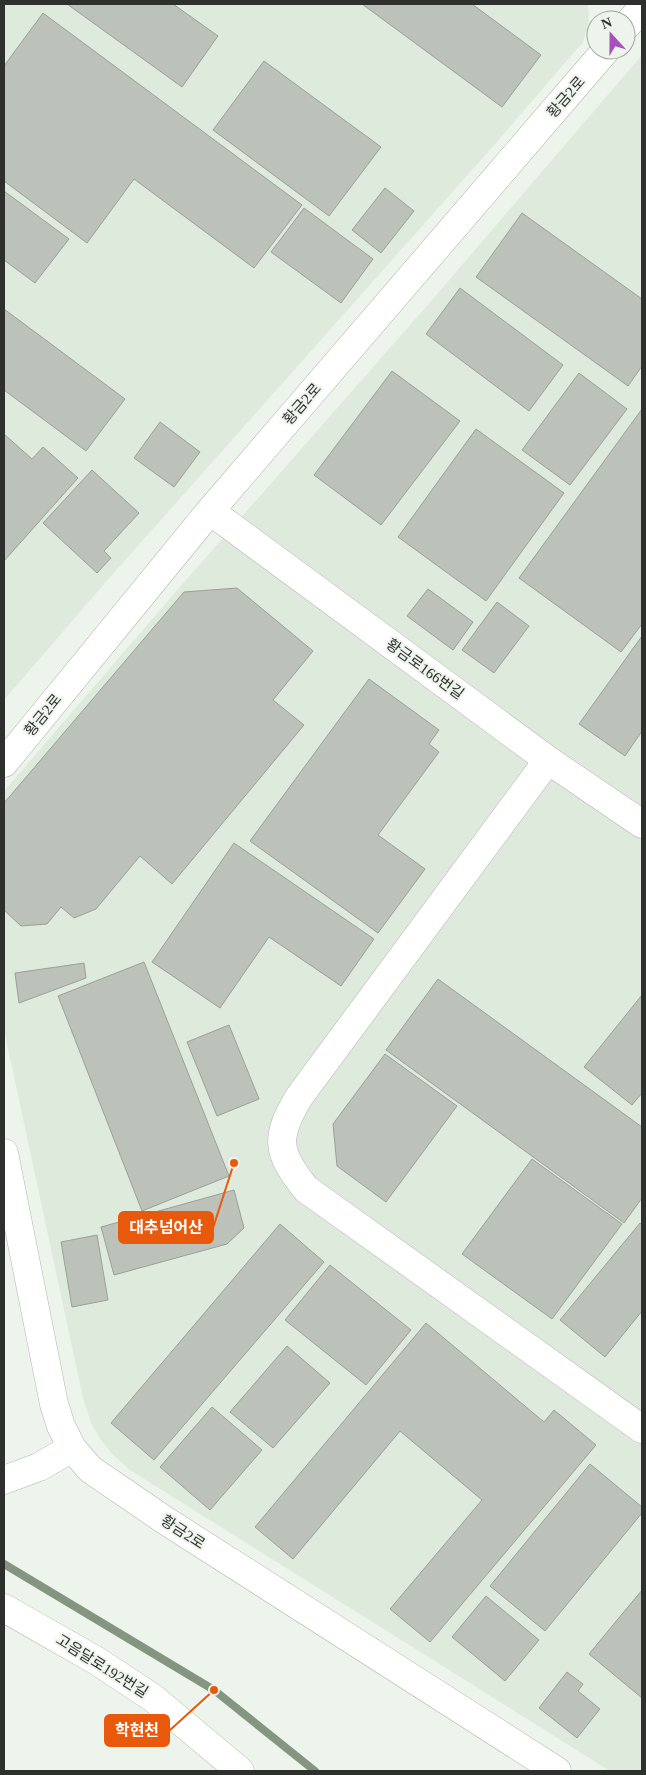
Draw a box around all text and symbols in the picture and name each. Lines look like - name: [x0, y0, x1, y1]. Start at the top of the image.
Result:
- north arrow: [586, 10, 636, 60]
- text: N: [599, 15, 614, 32]
- street label: 황금2로: [544, 73, 588, 121]
- street label: 황금2로: [280, 380, 324, 428]
- street label: 황금로166번길: [383, 636, 467, 702]
- street label: 황금2로: [21, 691, 65, 739]
- callout: 대추넘어산: [119, 1212, 213, 1243]
- text: 대추넘어산: [129, 1219, 203, 1236]
- street label: 황금2로: [158, 1512, 208, 1552]
- street label: 고음달로192번길: [53, 1631, 151, 1701]
- callout: 학현천: [105, 1715, 169, 1746]
- text: 학현천: [115, 1721, 159, 1739]

